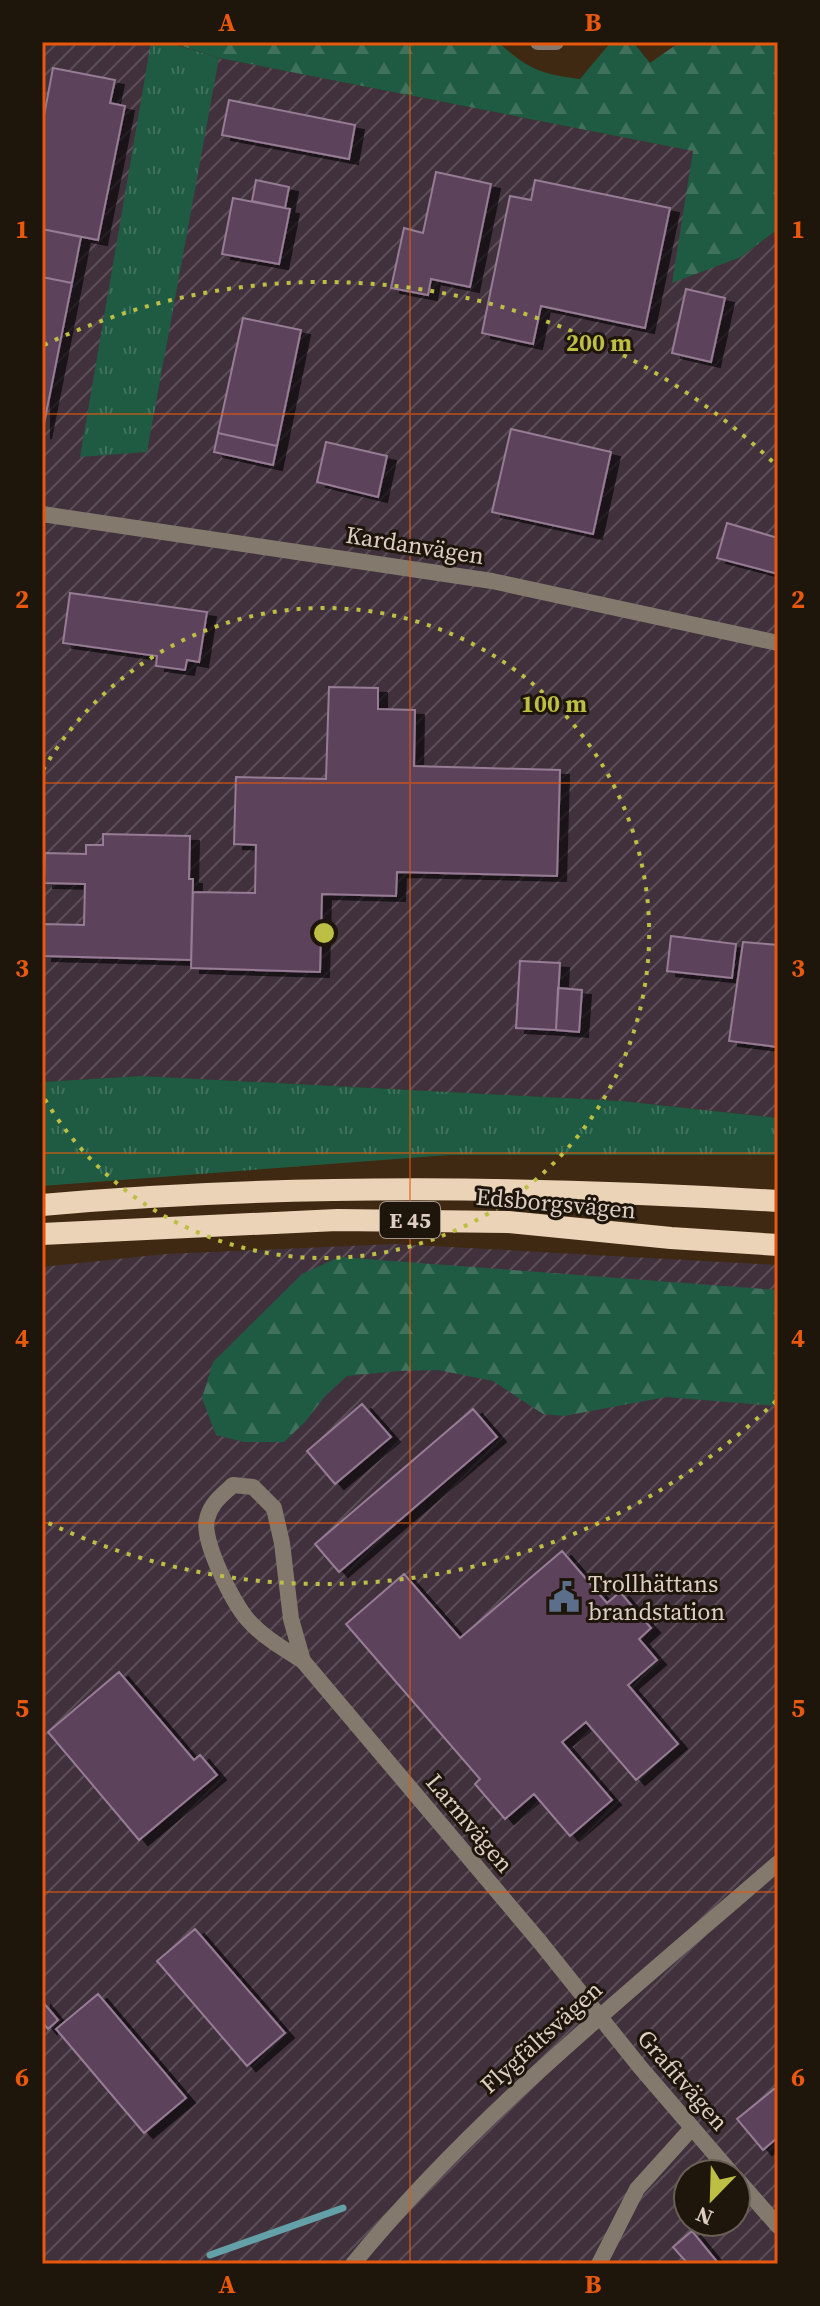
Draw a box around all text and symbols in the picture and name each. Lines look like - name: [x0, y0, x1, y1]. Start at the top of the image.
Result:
- text: A: [218, 4, 236, 40]
- text: B: [585, 4, 602, 40]
- text: 1: [15, 211, 29, 247]
- text: 1: [791, 211, 805, 247]
- text: 200 m: [566, 326, 632, 359]
- street label: Kardanvägen: [343, 518, 487, 572]
- text: 2: [15, 581, 29, 617]
- text: 2: [791, 581, 805, 617]
- text: 100 m: [521, 687, 587, 720]
- centre of rings: [310, 919, 338, 947]
- text: 3: [15, 950, 29, 986]
- text: 3: [791, 950, 805, 986]
- street label: Edsborgsvägen: [475, 1180, 637, 1226]
- road number: E 45: [380, 1202, 440, 1238]
- text: 4: [15, 1320, 29, 1356]
- text: 4: [791, 1320, 805, 1356]
- place label: Trollhättans brandstation: [588, 1567, 725, 1628]
- public building icon: Trollhättans brandstation: [547, 1580, 581, 1614]
- text: 5: [15, 1690, 29, 1726]
- text: 5: [791, 1690, 805, 1726]
- street label: Larmvägen: [419, 1766, 521, 1880]
- street label: Flygfältsvägen: [473, 1973, 609, 2101]
- street label: Grafitvägen: [630, 2022, 736, 2138]
- text: 6: [15, 2059, 29, 2095]
- text: 6: [791, 2059, 805, 2095]
- north arrow: [672, 2158, 752, 2238]
- text: N: [691, 2199, 717, 2233]
- text: A: [218, 2266, 236, 2302]
- text: B: [585, 2266, 602, 2302]

